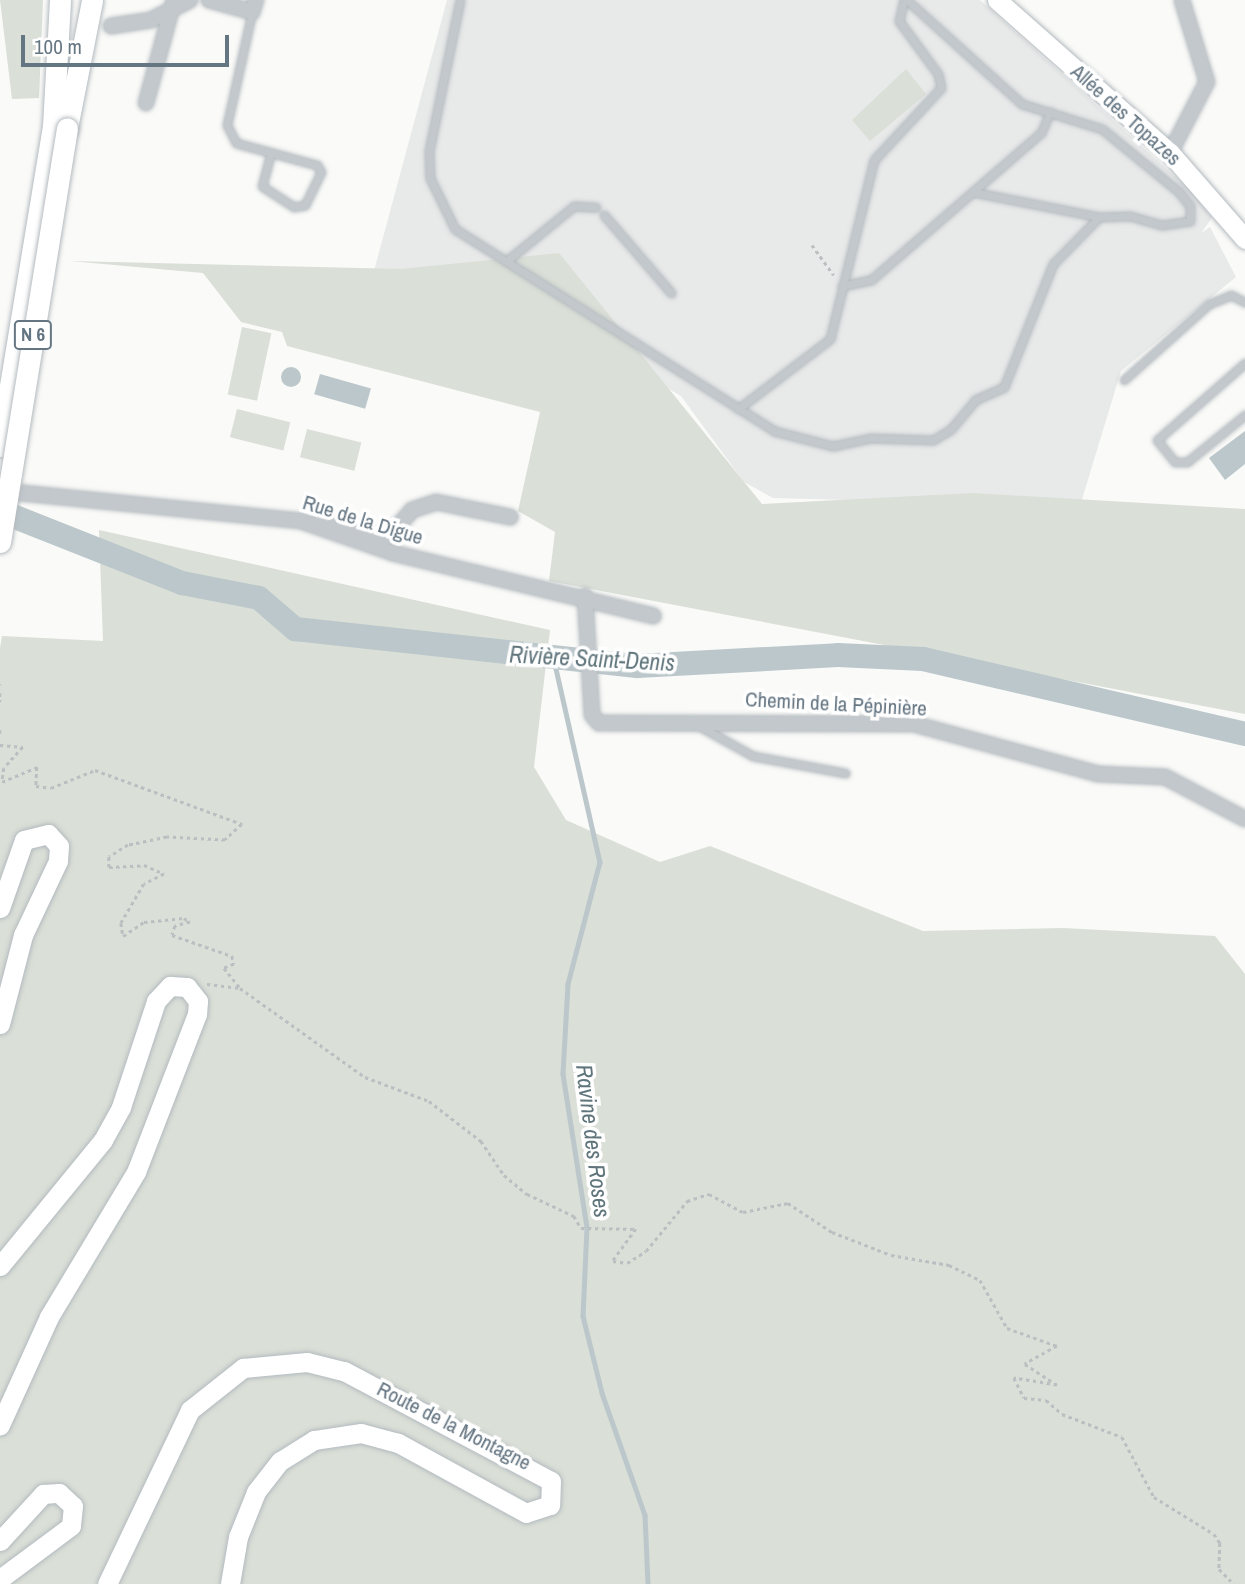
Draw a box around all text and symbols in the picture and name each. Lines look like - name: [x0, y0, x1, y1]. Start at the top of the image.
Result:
- scale bar: [24, 21, 233, 65]
- text: 100 m: [34, 32, 82, 61]
- street label: Allée des Topazes: [1066, 59, 1186, 171]
- road number: N 6: [14, 320, 52, 350]
- street label: Rue de la Digue: [300, 490, 426, 550]
- water label: Rivière Saint-Denis: [509, 641, 675, 677]
- street label: Chemin de la Pépinière: [745, 687, 927, 721]
- water label: Ravine des Roses: [570, 1063, 616, 1219]
- street label: Route de la Montagne: [373, 1376, 535, 1476]

